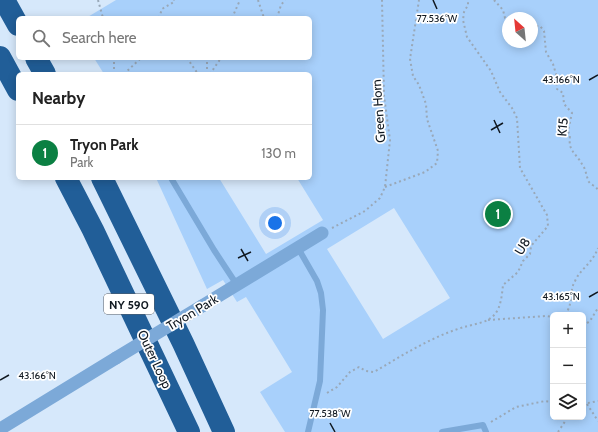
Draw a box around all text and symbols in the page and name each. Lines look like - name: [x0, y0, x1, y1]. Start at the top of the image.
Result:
- text: 77.536°W: [417, 12, 458, 25]
- north arrow: [502, 12, 538, 48]
- search box: [16, 16, 312, 60]
- icon: search: [30, 27, 52, 49]
- text: Search here: [62, 29, 137, 47]
- text: 43.166°N: [542, 73, 580, 86]
- street label: Green Horn: [368, 79, 388, 143]
- text: Nearby: [32, 88, 85, 108]
- street label: K15: [553, 117, 571, 137]
- text: Tryon Park: [70, 136, 139, 154]
- text: 1: [43, 145, 47, 161]
- text: 130 m: [261, 145, 296, 161]
- text: Park: [70, 154, 93, 170]
- pin: 1: [485, 199, 511, 229]
- your location: [265, 213, 285, 233]
- street label: U8: [511, 234, 533, 258]
- street label: Tryon Park: [163, 290, 221, 334]
- text: 43.165°N: [542, 290, 580, 303]
- road number: NY 590: [104, 294, 154, 314]
- map controls: [550, 312, 586, 420]
- button: +: [550, 312, 586, 348]
- street label: Outer Loop: [134, 327, 176, 391]
- button: −: [550, 348, 586, 384]
- text: 43.166°N: [18, 369, 56, 382]
- button: layers: [550, 384, 586, 420]
- text: 77.538°W: [309, 407, 351, 420]

